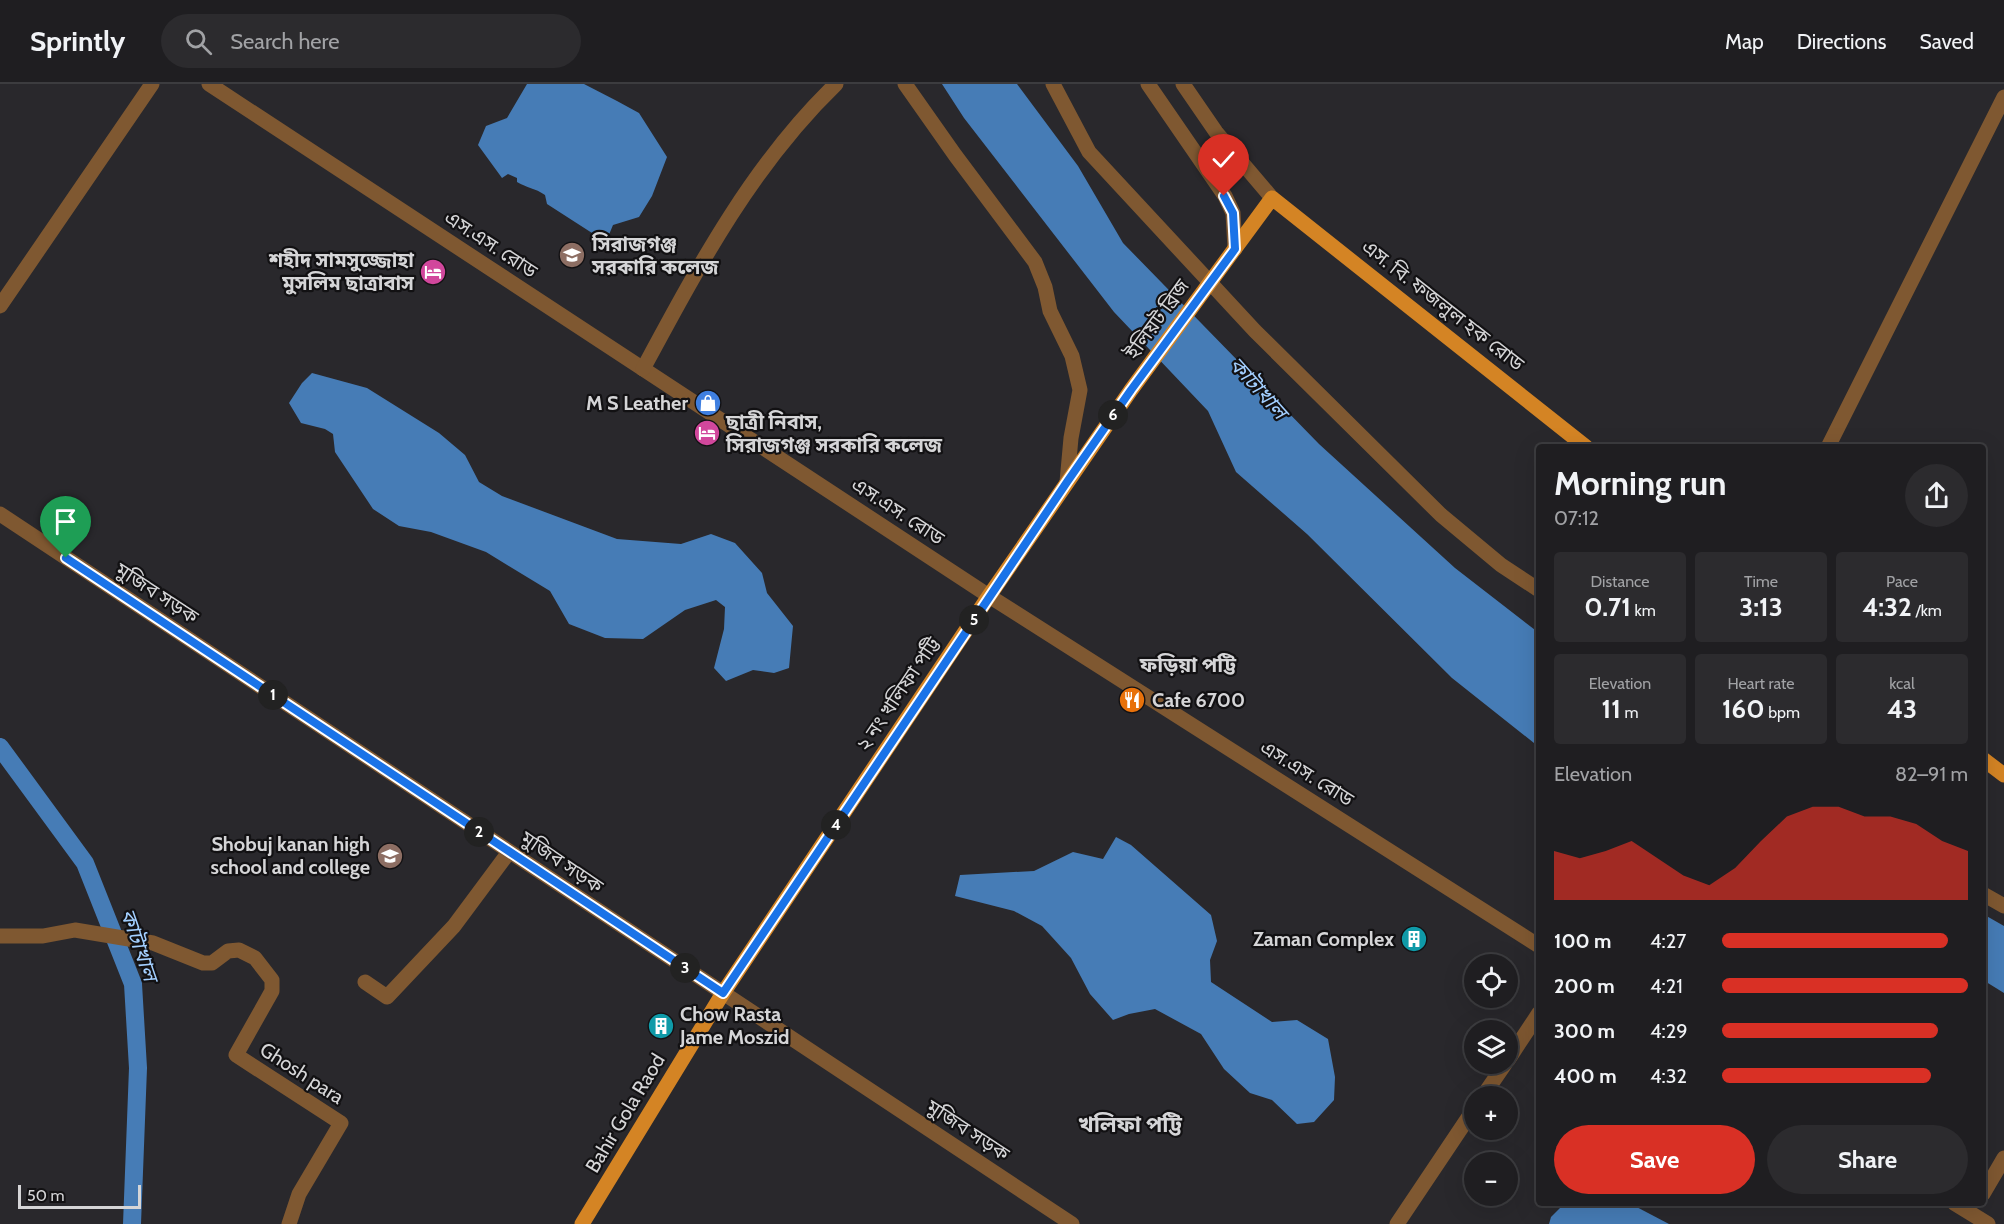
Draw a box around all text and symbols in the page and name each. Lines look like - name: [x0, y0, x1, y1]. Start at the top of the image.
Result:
- search box: [161, 14, 581, 68]
- text: Sprintly: [30, 24, 125, 58]
- icon: search: [182, 25, 215, 58]
- text: Search here: [230, 28, 340, 55]
- text: Map: [1725, 29, 1764, 54]
- text: Directions: [1797, 29, 1886, 54]
- text: Saved: [1919, 29, 1974, 54]
- pin: [1198, 134, 1249, 196]
- icon: check: [1207, 143, 1240, 176]
- street label: এস.এস. রোড: [440, 205, 542, 283]
- place label: সিরাজগঞ্জ সরকারি কলেজ: [591, 232, 719, 279]
- street label: এস. বি. ফজলুল হক রোড: [1357, 234, 1530, 376]
- school or university icon: সিরাজগঞ্জ সরকারি কলেজ: [557, 240, 587, 270]
- place label: শহীদ সামসুজ্জোহা মুসলিম ছাত্রাবাস: [268, 248, 415, 295]
- hotel icon: শহীদ সামসুজ্জোহা মুসলিম ছাত্রাবাস: [418, 257, 448, 287]
- street label: ইলিয়ট ব্রিজ: [1119, 274, 1194, 364]
- water label: কাটাখাল: [1224, 352, 1295, 426]
- shop icon: M S Leather: [693, 388, 723, 418]
- place label: M S Leather: [586, 391, 688, 415]
- pin: 6: [1098, 400, 1128, 430]
- text: 6: [1109, 405, 1118, 424]
- place label: ছাত্রী নিবাস, সিরাজগঞ্জ সরকারি কলেজ: [725, 410, 943, 457]
- hotel icon: ছাত্রী নিবাস, সিরাজগঞ্জ সরকারি কলেজ: [692, 418, 722, 448]
- text: Morning run: [1554, 463, 1726, 503]
- button: share: [1905, 464, 1968, 527]
- street label: এস.এস. রোড: [847, 472, 949, 550]
- pin: [40, 496, 91, 558]
- icon: arrive: [49, 505, 82, 538]
- text: 07:12: [1554, 506, 1599, 530]
- street label: মুজিব সড়ক: [110, 557, 204, 629]
- text: Distance: [1591, 572, 1649, 591]
- text: Time: [1744, 572, 1778, 591]
- text: Pace: [1886, 572, 1918, 591]
- text: 0.71: [1584, 591, 1631, 623]
- text: 3:13: [1739, 591, 1783, 623]
- text: 4:32: [1862, 591, 1912, 623]
- text: km: [1631, 601, 1656, 620]
- text: /km: [1912, 601, 1942, 620]
- pin: 5: [959, 605, 989, 635]
- text: 5: [970, 610, 978, 629]
- street label: ২ নং খলিফা পট্টি: [851, 632, 945, 755]
- district label: ফড়িয়া পট্টি: [1139, 652, 1237, 677]
- text: Elevation: [1589, 674, 1651, 693]
- text: Heart rate: [1728, 674, 1794, 693]
- text: kcal: [1889, 674, 1915, 693]
- pin: 1: [258, 680, 288, 710]
- text: 1: [270, 685, 276, 704]
- restaurant icon: Cafe 6700: [1117, 685, 1147, 715]
- place label: Cafe 6700: [1152, 688, 1245, 712]
- text: 11: [1602, 693, 1621, 725]
- text: 160: [1722, 693, 1765, 725]
- text: 43: [1887, 693, 1917, 725]
- text: m: [1621, 703, 1638, 722]
- text: bpm: [1765, 703, 1800, 722]
- street label: এস.এস. রোড: [1256, 735, 1359, 812]
- text: Elevation: [1554, 762, 1632, 786]
- text: 82–91 m: [1895, 762, 1968, 786]
- pin: 4: [821, 810, 851, 840]
- text: 4: [831, 815, 841, 834]
- pin: 2: [464, 817, 494, 847]
- text: 2: [475, 822, 483, 841]
- street label: মুজিব সড়ক: [515, 825, 608, 899]
- place label: Shobuj kanan high school and college: [211, 832, 370, 879]
- school or university icon: Shobuj kanan high school and college: [375, 841, 405, 871]
- water label: কাটাখাল: [116, 906, 165, 988]
- building icon: Zaman Complex: [1399, 924, 1429, 954]
- place label: Zaman Complex: [1253, 927, 1394, 951]
- text: 100 m: [1554, 929, 1612, 953]
- text: 4:27: [1650, 929, 1686, 953]
- pin: 3: [670, 953, 700, 983]
- map controls: [1464, 954, 1518, 1206]
- button: locate: [1464, 954, 1518, 1008]
- text: 3: [681, 958, 689, 977]
- text: 200 m: [1554, 974, 1615, 998]
- text: 4:21: [1650, 974, 1683, 998]
- place label: Chow Rasta Jame Moszid: [679, 1002, 790, 1049]
- building icon: Chow Rasta Jame Moszid: [646, 1011, 676, 1041]
- text: 300 m: [1554, 1019, 1615, 1043]
- text: 4:29: [1650, 1019, 1688, 1043]
- button: layers: [1464, 1020, 1518, 1074]
- street label: Ghosh para: [255, 1037, 349, 1109]
- street label: Bahir Gola Raod: [580, 1049, 670, 1177]
- text: 400 m: [1554, 1064, 1617, 1088]
- text: 4:32: [1650, 1064, 1687, 1088]
- button: +: [1464, 1086, 1518, 1140]
- street label: মুজিব সড়ক: [921, 1094, 1015, 1166]
- district label: খলিফা পট্টি: [1078, 1111, 1182, 1138]
- button: Save: [1554, 1125, 1755, 1194]
- button: Share: [1767, 1125, 1968, 1194]
- button: −: [1464, 1152, 1518, 1206]
- scale bar: [18, 1182, 141, 1210]
- text: 50 m: [27, 1186, 64, 1205]

